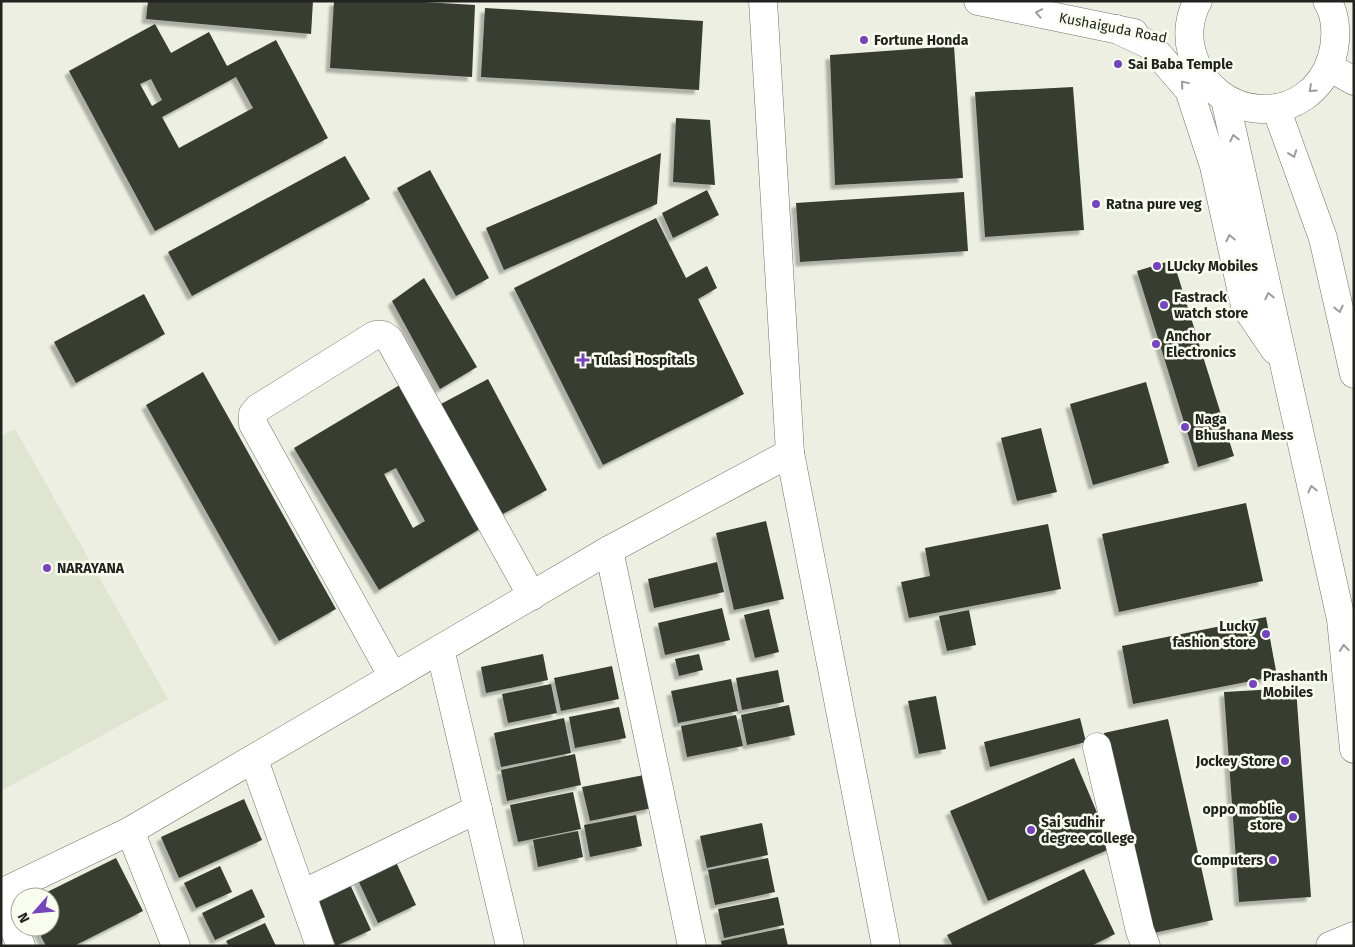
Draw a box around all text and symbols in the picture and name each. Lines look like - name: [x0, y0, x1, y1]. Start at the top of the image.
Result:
- one-way arrow: [1034, 9, 1043, 19]
- street label: Kushaiguda Road: [1057, 9, 1169, 47]
- place label: Fortune Honda: [874, 32, 969, 49]
- marker: Fortune Honda: [858, 34, 870, 46]
- place label: Sai Baba Temple: [1128, 56, 1233, 73]
- marker: Sai Baba Temple: [1112, 58, 1124, 70]
- one-way arrow: [1180, 80, 1189, 89]
- one-way arrow: [1308, 83, 1317, 92]
- one-way arrow: [1229, 133, 1239, 142]
- one-way arrow: [1287, 149, 1297, 158]
- place label: Ratna pure veg: [1106, 196, 1202, 213]
- marker: Ratna pure veg: [1090, 198, 1102, 210]
- one-way arrow: [1225, 234, 1236, 243]
- place label: LUcky Mobiles: [1167, 258, 1258, 275]
- marker: LUcky Mobiles: [1151, 260, 1163, 272]
- place label: Fastrack watch store: [1174, 289, 1248, 322]
- one-way arrow: [1264, 292, 1275, 301]
- marker: Fastrack watch store: [1158, 299, 1170, 311]
- one-way arrow: [1333, 305, 1344, 314]
- place label: Anchor Electronics: [1165, 328, 1236, 361]
- marker: Anchor Electronics: [1150, 338, 1162, 350]
- place label: Tulasi Hospitals: [594, 352, 695, 369]
- marker: Tulasi Hospitals: [576, 353, 590, 367]
- place label: Naga Bhushana Mess: [1195, 411, 1294, 444]
- marker: Naga Bhushana Mess: [1179, 421, 1191, 433]
- one-way arrow: [1307, 485, 1318, 494]
- place label: NARAYANA: [57, 560, 125, 577]
- marker: NARAYANA: [41, 562, 53, 574]
- place label: Lucky fashion store: [1172, 618, 1257, 651]
- marker: Lucky fashion store: [1260, 628, 1272, 640]
- one-way arrow: [1338, 644, 1349, 652]
- place label: Prashanth Mobiles: [1263, 668, 1328, 701]
- marker: Prashanth Mobiles: [1247, 678, 1259, 690]
- place label: Jockey Store: [1195, 753, 1275, 770]
- marker: Jockey Store: [1279, 755, 1291, 767]
- place label: oppo moblie store: [1202, 801, 1283, 834]
- marker: oppo moblie store: [1287, 811, 1299, 823]
- place label: Sai sudhir degree college: [1041, 814, 1135, 847]
- marker: Sai sudhir degree college: [1025, 824, 1037, 836]
- place label: Computers: [1194, 852, 1263, 869]
- marker: Computers: [1267, 854, 1279, 866]
- north arrow: [10, 887, 60, 937]
- text: N: [14, 910, 34, 926]

